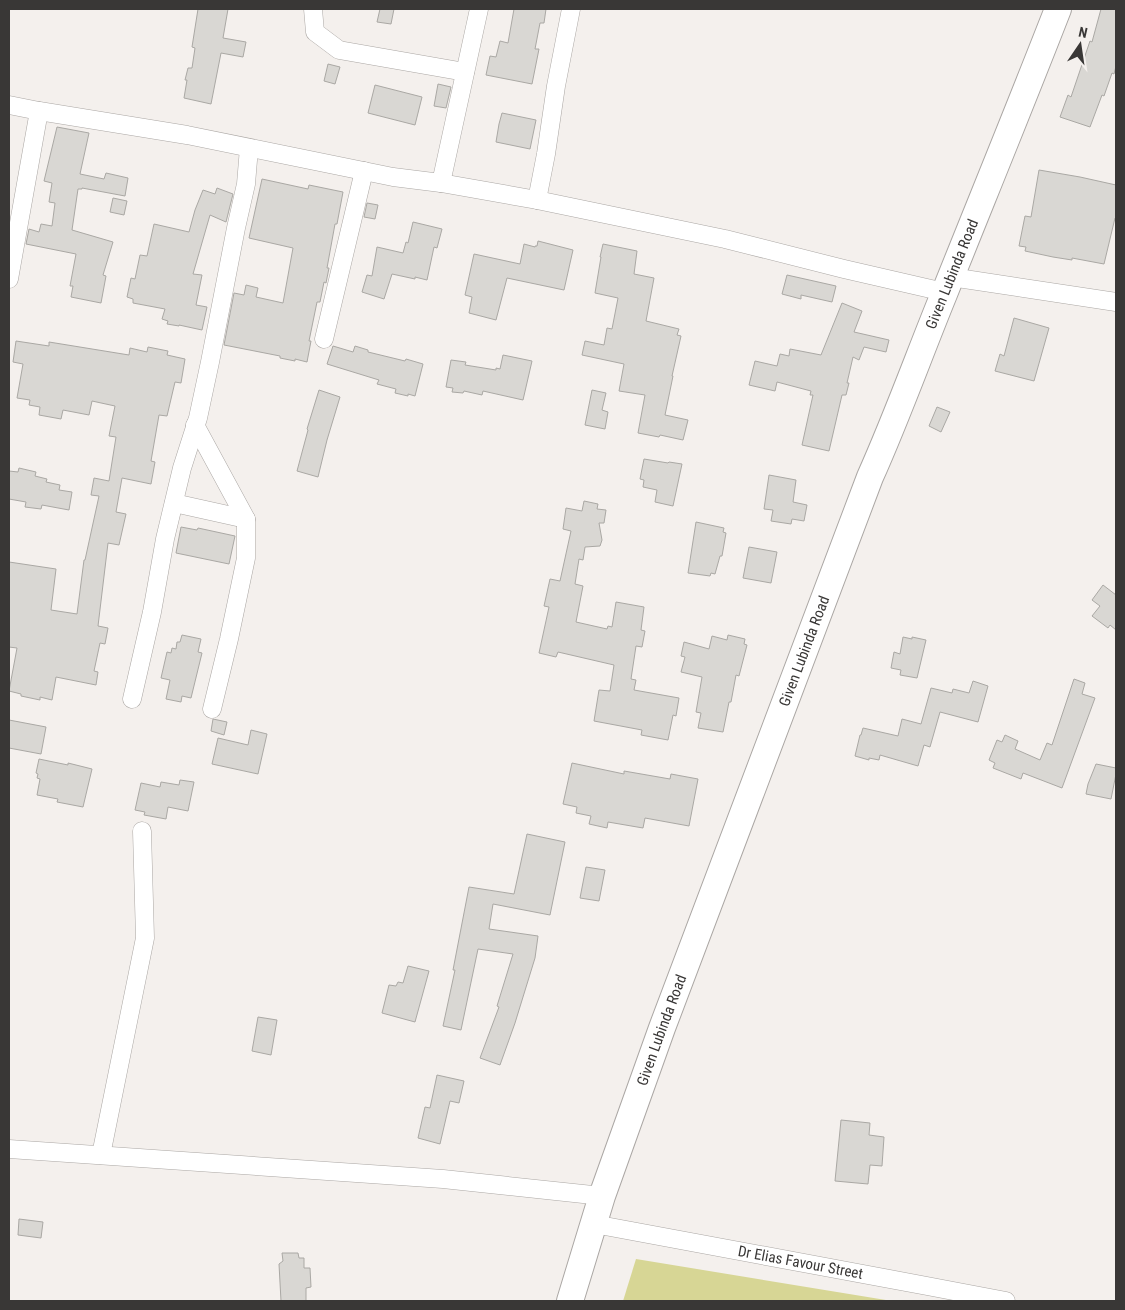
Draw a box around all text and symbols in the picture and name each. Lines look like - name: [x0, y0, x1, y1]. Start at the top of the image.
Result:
- north arrow: [1055, 20, 1105, 70]
- text: N: [1077, 24, 1089, 41]
- street label: Given Lubinda Road: [922, 217, 982, 332]
- street label: Given Lubinda Road: [775, 593, 833, 709]
- street label: Given Lubinda Road: [633, 972, 690, 1088]
- street label: Dr Elias Favour Street: [736, 1242, 864, 1283]

